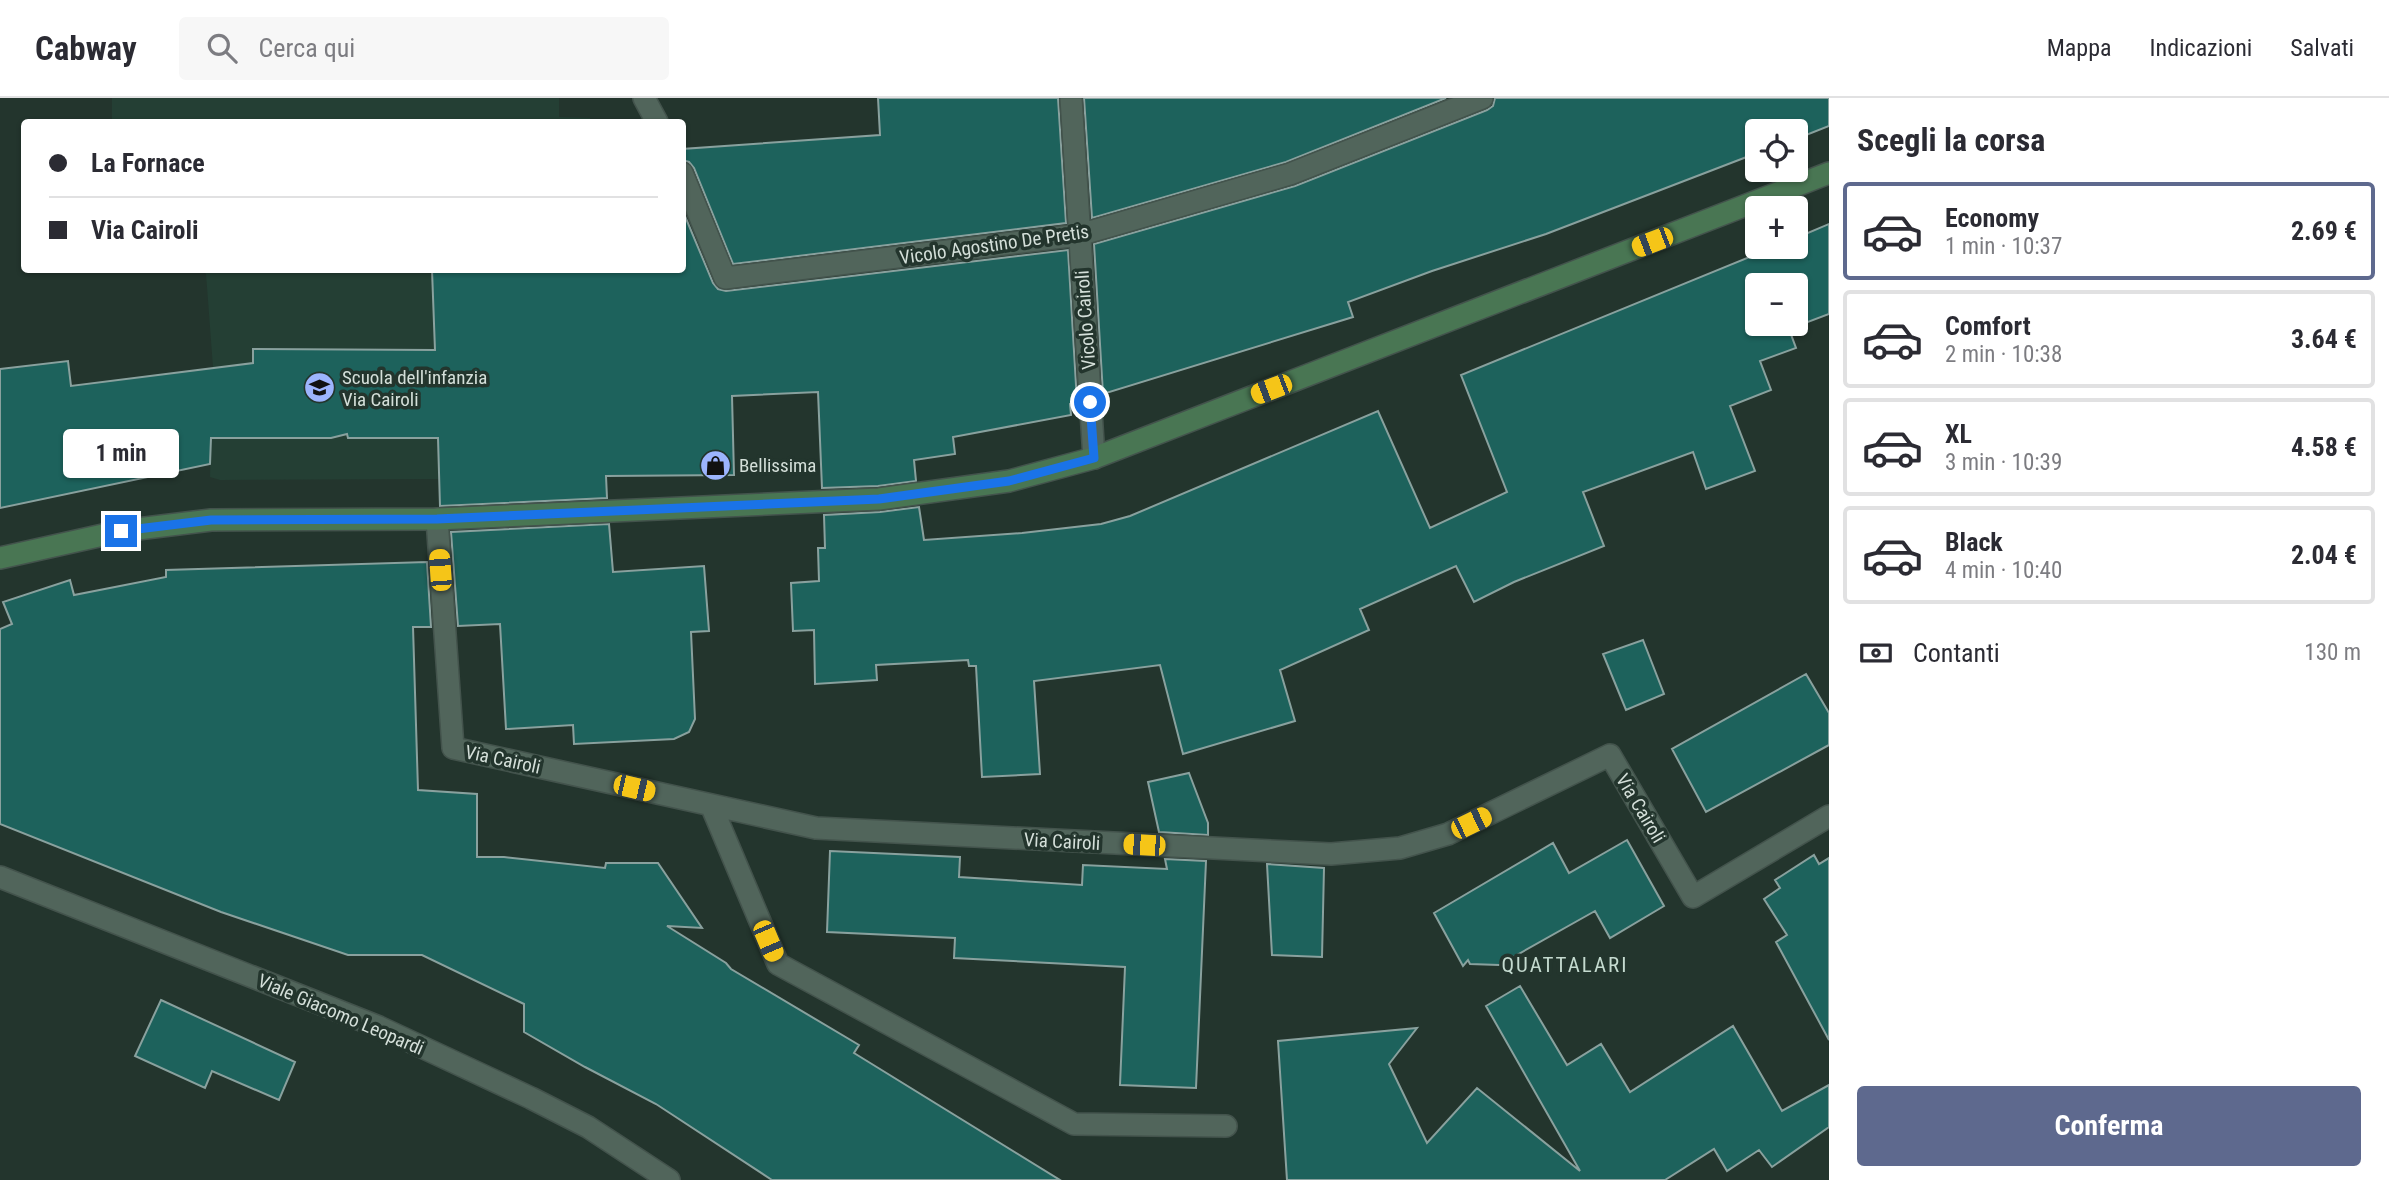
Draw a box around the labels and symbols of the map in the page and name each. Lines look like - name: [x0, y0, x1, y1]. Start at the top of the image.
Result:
- street label: Vicolo Agostino De Pretis: [898, 220, 1090, 269]
- car: [1629, 225, 1676, 259]
- street label: Vicolo Cairoli: [1071, 269, 1100, 370]
- place label: Scuola dell'infanzia Via Cairoli: [342, 366, 487, 411]
- school or university icon: Scuola dell'infanzia Via Cairoli: [302, 371, 336, 405]
- car: [1248, 372, 1295, 406]
- route start: [1074, 386, 1106, 418]
- callout: 1 min: [63, 430, 179, 478]
- shop icon: Bellissima: [699, 448, 733, 482]
- place label: Bellissima: [739, 454, 816, 477]
- route end: [105, 515, 137, 547]
- car: [429, 548, 452, 592]
- street label: Via Cairoli: [463, 740, 543, 779]
- street label: Via Cairoli: [1611, 770, 1670, 847]
- car: [612, 773, 657, 803]
- car: [1448, 804, 1495, 842]
- street label: Via Cairoli: [1023, 828, 1101, 855]
- car: [1123, 833, 1166, 857]
- car: [751, 918, 786, 964]
- district label: QUATTALARI: [1502, 953, 1629, 977]
- street label: Viale Giacomo Leopardi: [254, 969, 427, 1060]

